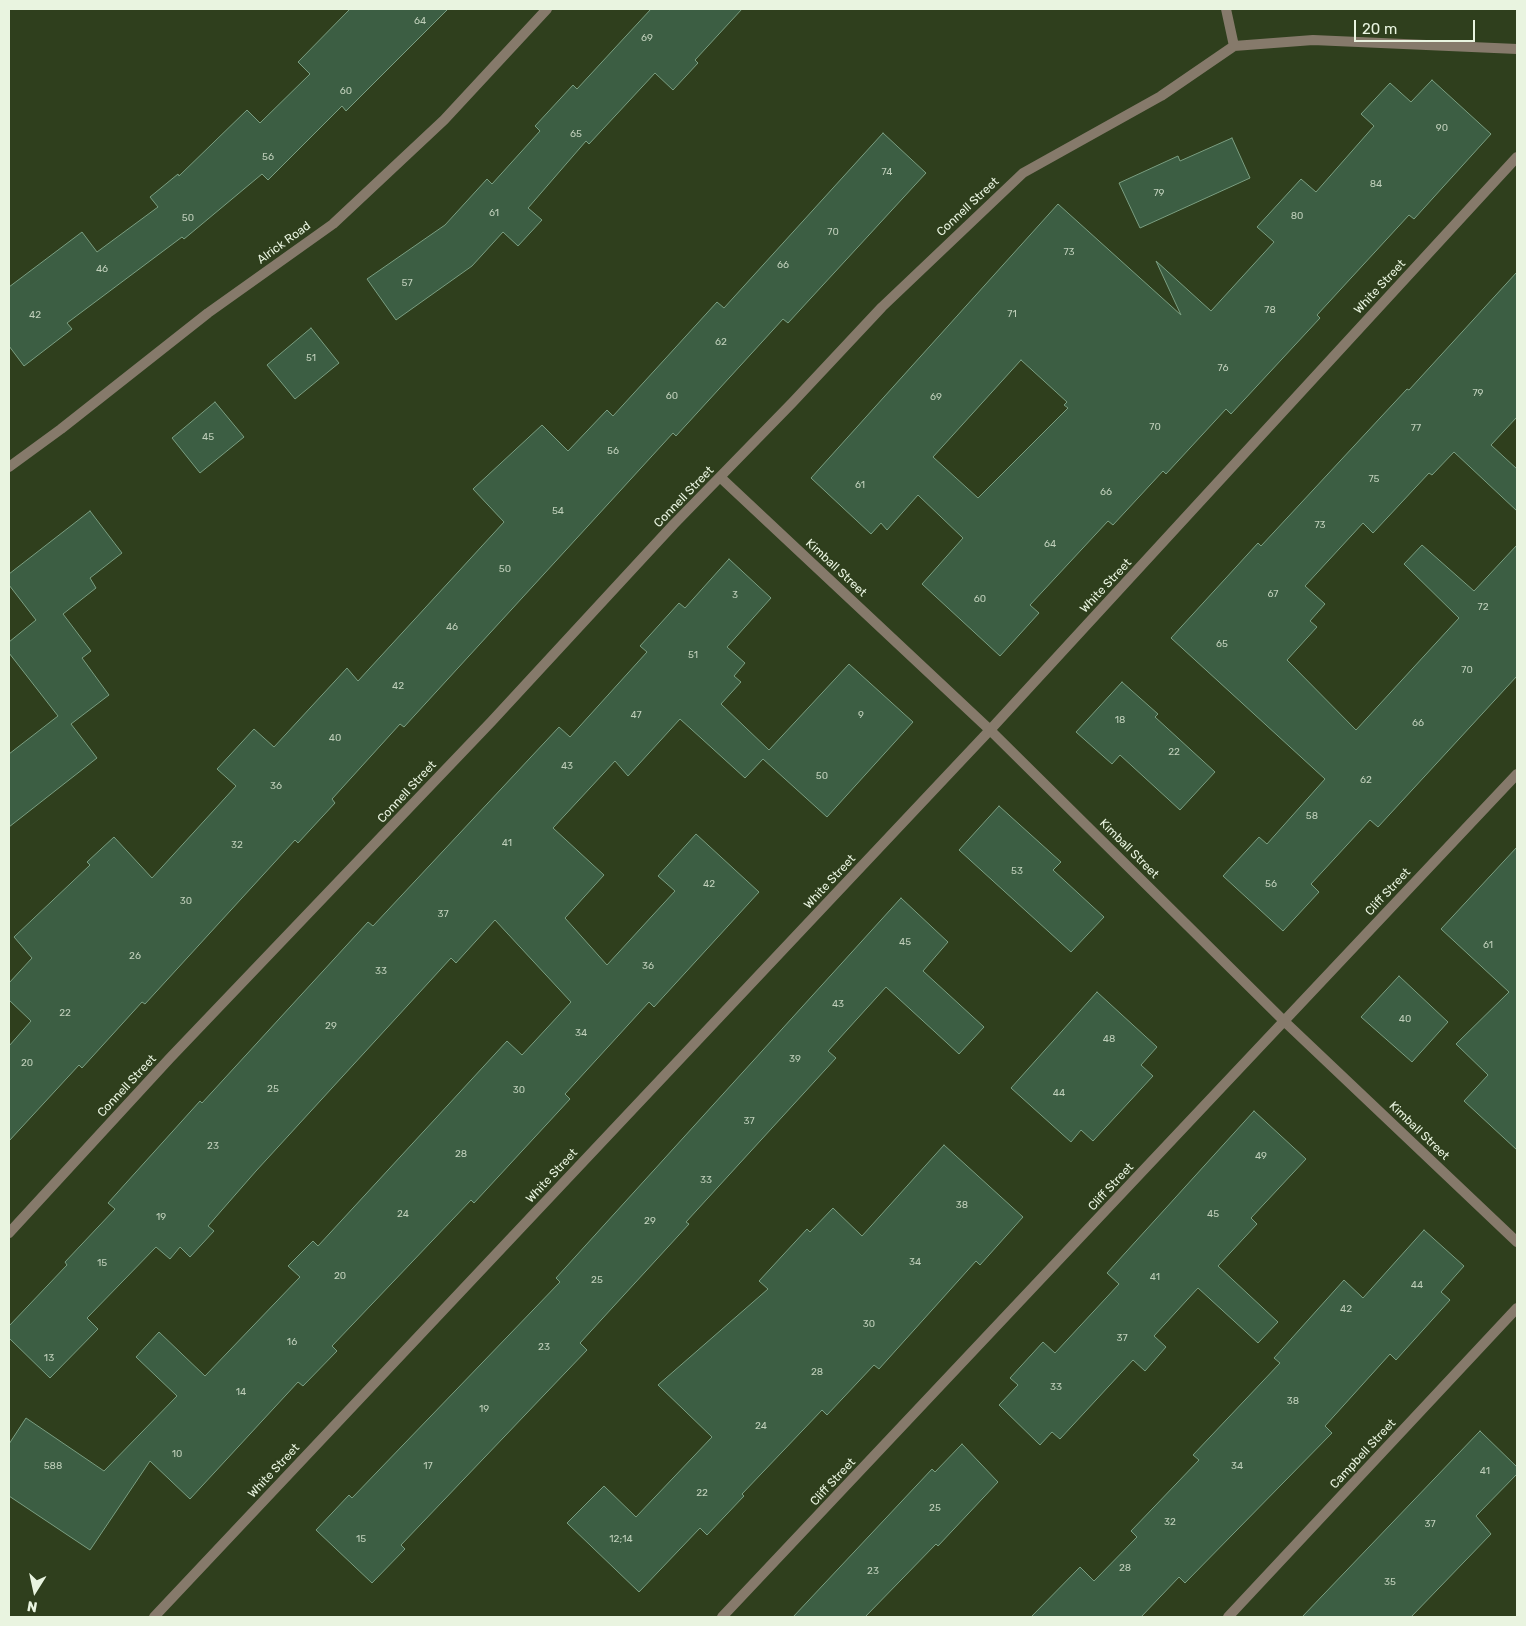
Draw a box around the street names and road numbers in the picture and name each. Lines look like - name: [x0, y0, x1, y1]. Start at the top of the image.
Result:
- street label: Connell Street: [934, 175, 1002, 239]
- street label: Alrick Road: [254, 219, 314, 267]
- street label: White Street: [1351, 257, 1409, 317]
- street label: Connell Street: [651, 463, 717, 531]
- street label: Kimball Street: [803, 536, 869, 600]
- street label: White Street: [1077, 556, 1135, 616]
- street label: Connell Street: [375, 758, 439, 826]
- street label: Kimball Street: [1096, 816, 1162, 882]
- street label: White Street: [801, 852, 859, 912]
- street label: Cliff Street: [1362, 865, 1414, 919]
- street label: Connell Street: [95, 1052, 159, 1120]
- street label: Kimball Street: [1386, 1099, 1452, 1163]
- street label: White Street: [523, 1146, 581, 1206]
- street label: Cliff Street: [1085, 1160, 1137, 1214]
- street label: Campbell Street: [1327, 1416, 1399, 1492]
- street label: White Street: [245, 1441, 303, 1501]
- street label: Cliff Street: [807, 1455, 859, 1509]

